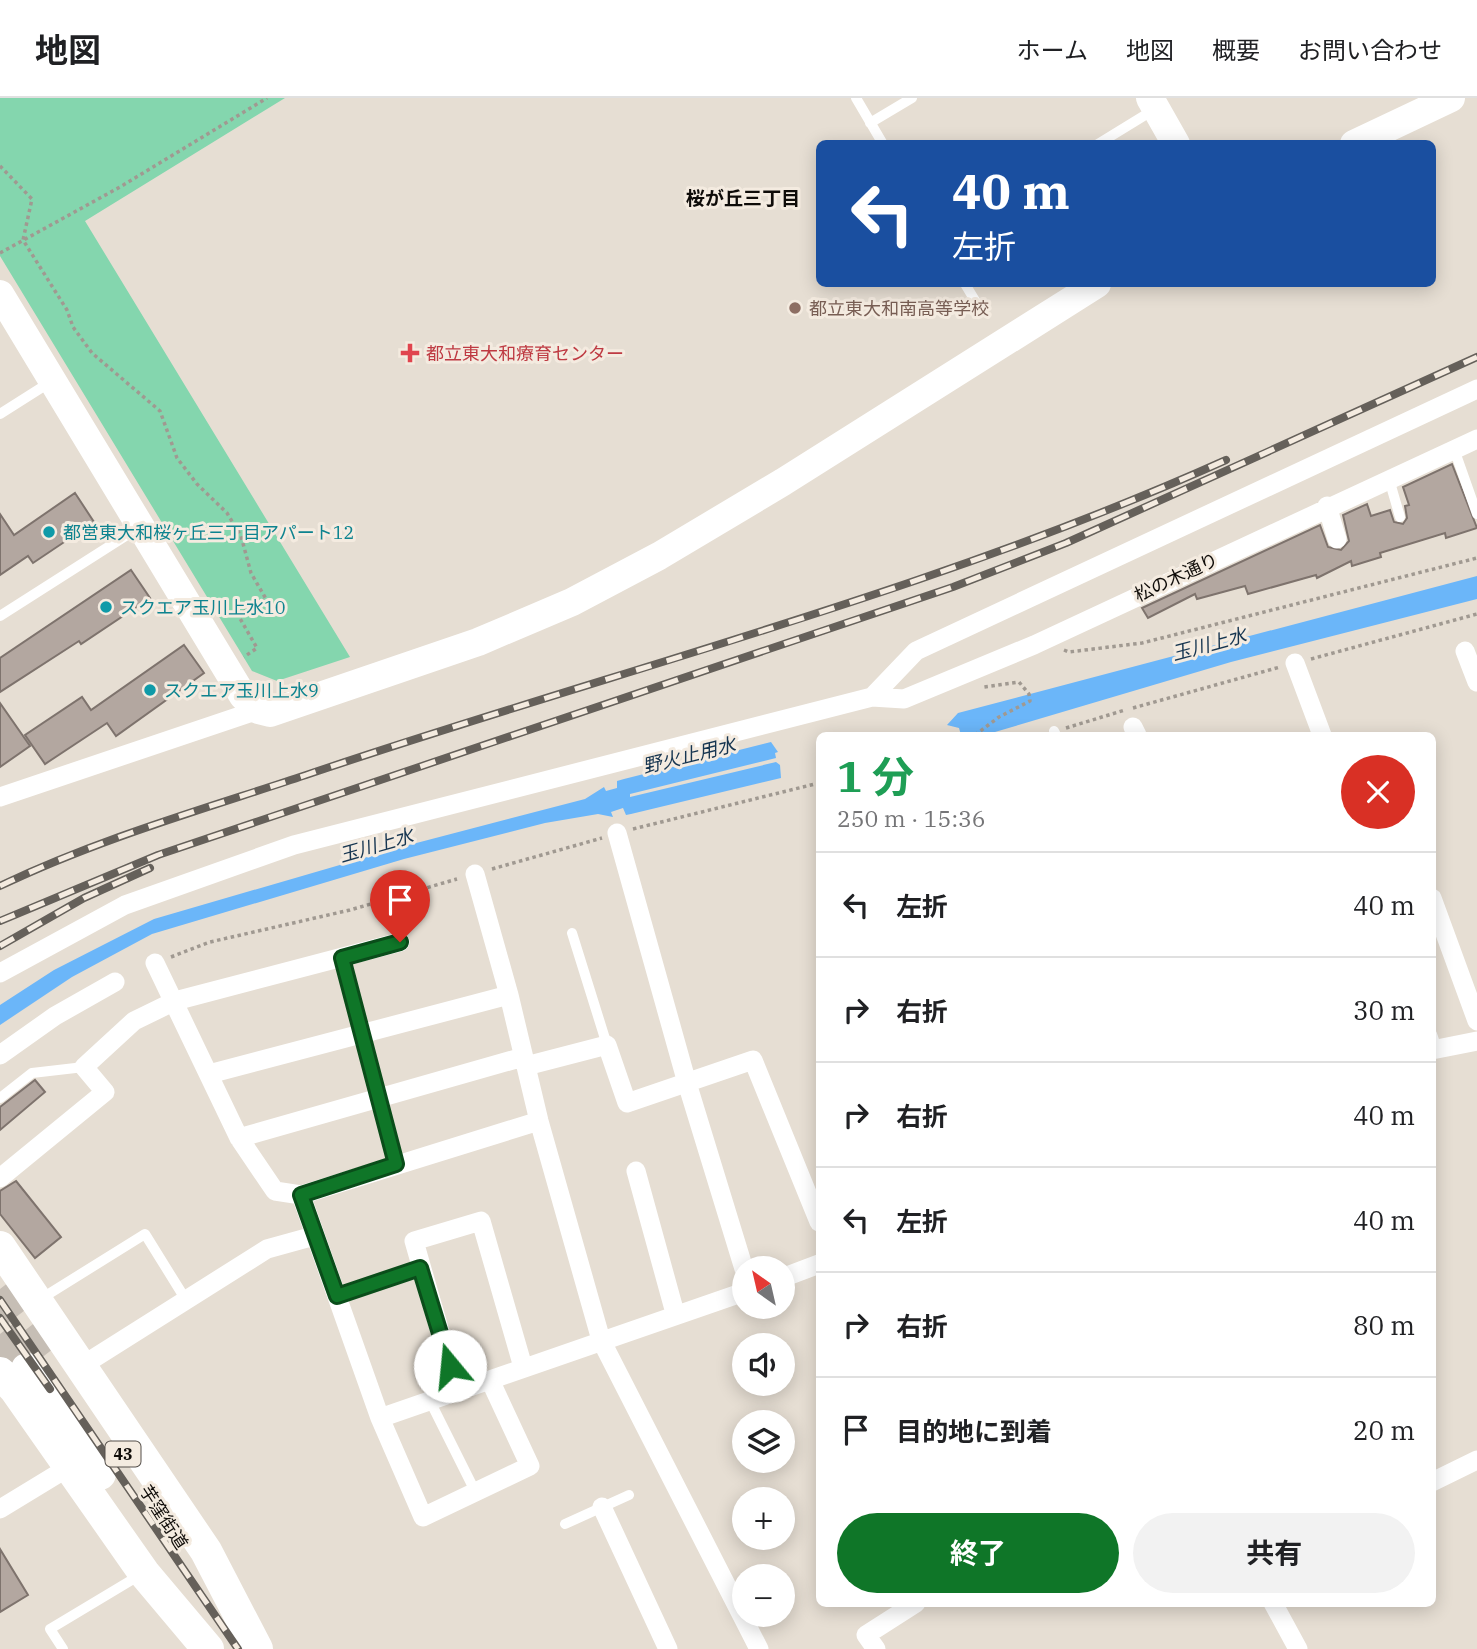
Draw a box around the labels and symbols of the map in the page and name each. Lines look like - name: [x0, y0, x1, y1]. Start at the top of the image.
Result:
- district label: 桜が丘三丁目: [686, 186, 800, 210]
- place label: 都立東大和南高等学校: [809, 297, 989, 320]
- marker: 都立東大和南高等学校: [787, 300, 803, 316]
- place label: 都立東大和療育センター: [426, 342, 624, 365]
- marker: 都立東大和療育センター: [400, 343, 420, 363]
- place label: 都営東大和桜ヶ丘三丁目アパート12: [63, 521, 354, 544]
- marker: 都営東大和桜ヶ丘三丁目アパート12: [41, 524, 57, 540]
- street label: 松の木通り: [1130, 548, 1222, 606]
- place label: スクエア玉川上水10: [120, 596, 286, 619]
- marker: スクエア玉川上水10: [98, 599, 114, 615]
- water label: 玉川上水: [1169, 622, 1251, 665]
- place label: スクエア玉川上水9: [164, 679, 319, 702]
- marker: スクエア玉川上水9: [142, 682, 158, 698]
- water label: 野火止用水: [640, 731, 740, 778]
- water label: 玉川上水: [336, 822, 418, 867]
- pin: [370, 870, 430, 942]
- north arrow: [732, 1256, 794, 1320]
- position arrow: [413, 1329, 487, 1403]
- road number: 43: [106, 1442, 140, 1466]
- street label: 芋窪街道: [135, 1481, 193, 1553]

